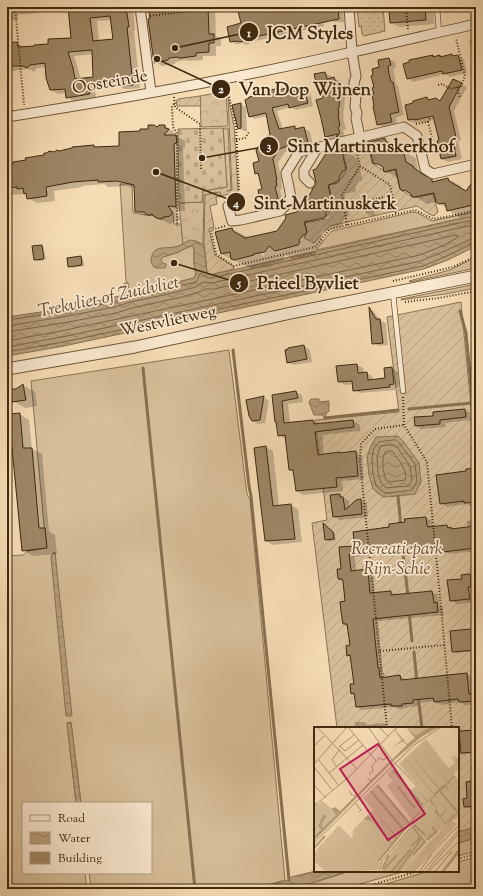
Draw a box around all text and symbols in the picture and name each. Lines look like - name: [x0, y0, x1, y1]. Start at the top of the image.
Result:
- callout: JCM Styles: [239, 17, 361, 47]
- text: JCM Styles: [265, 22, 353, 48]
- text: 1: [246, 25, 252, 43]
- street label: Oosteinde: [70, 65, 150, 101]
- callout: Van Dop Wijnen: [211, 74, 379, 104]
- text: Van Dop Wijnen: [239, 78, 372, 104]
- text: 2: [218, 81, 224, 99]
- callout: Sint Martinuskerkhof: [259, 131, 463, 161]
- text: Sint Martinuskerkhof: [287, 135, 457, 161]
- text: 3: [267, 138, 272, 156]
- callout: Sint-Martinuskerk: [226, 187, 405, 217]
- text: Sint-Martinuskerk: [253, 192, 397, 218]
- text: 4: [232, 195, 239, 213]
- callout: Prieel Byvliet: [229, 268, 366, 298]
- water label: Trekvliet of Zuidvliet: [36, 270, 183, 326]
- text: Prieel Byvliet: [257, 272, 360, 298]
- text: 5: [236, 275, 242, 293]
- street label: Westvlietweg: [118, 300, 218, 344]
- park label: Recreatiepark Rijn-Schie: [351, 538, 443, 582]
- inset map: [314, 727, 459, 872]
- legend: [22, 802, 152, 874]
- text: Road: [58, 810, 85, 828]
- text: Water: [58, 830, 91, 848]
- text: Building: [58, 850, 102, 868]

